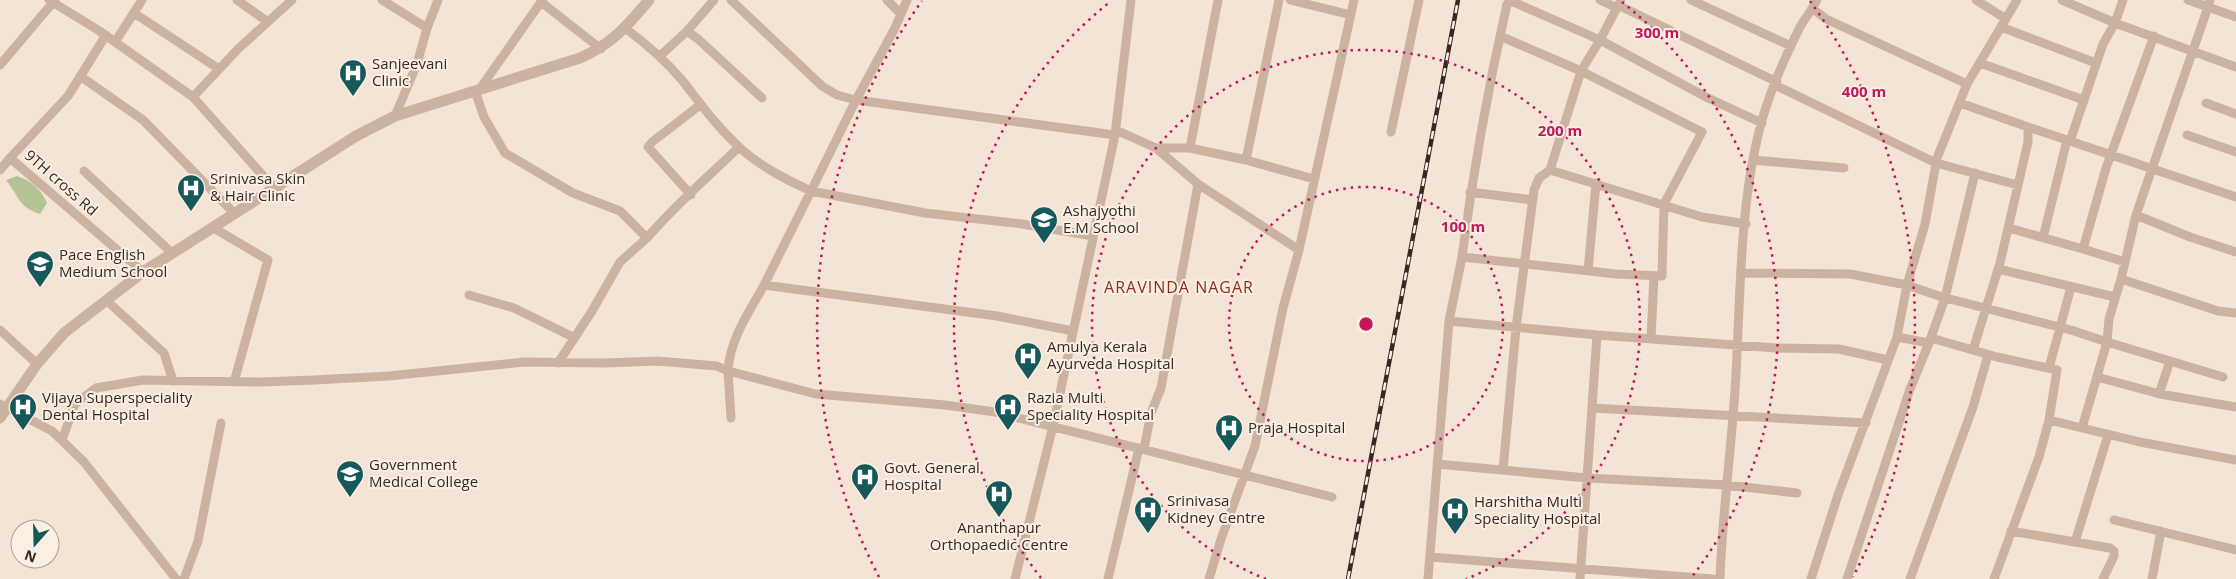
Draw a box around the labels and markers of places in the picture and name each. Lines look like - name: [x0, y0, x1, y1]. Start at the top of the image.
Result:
- place label: Sanjeevani Clinic: [372, 53, 447, 90]
- hospital icon: Sanjeevani Clinic: [338, 58, 368, 97]
- place label: Srinivasa Skin & Hair Clinic: [210, 168, 305, 205]
- hospital icon: Srinivasa Skin & Hair Clinic: [176, 173, 206, 212]
- place label: Ashajyothi E.M School: [1063, 200, 1139, 237]
- school or university icon: Ashajyothi E.M School: [1029, 205, 1059, 244]
- place label: Pace English Medium School: [59, 244, 167, 281]
- school or university icon: Pace English Medium School: [25, 249, 55, 288]
- centre of rings: [1357, 315, 1375, 333]
- place label: Amulya Kerala Ayurveda Hospital: [1047, 336, 1174, 373]
- hospital icon: Amulya Kerala Ayurveda Hospital: [1013, 341, 1043, 380]
- place label: Vijaya Superspeciality Dental Hospital: [42, 387, 193, 424]
- place label: Razia Multi Speciality Hospital: [1027, 387, 1154, 424]
- hospital icon: Vijaya Superspeciality Dental Hospital: [8, 392, 38, 431]
- hospital icon: Razia Multi Speciality Hospital: [993, 392, 1023, 431]
- hospital icon: Praja Hospital: [1214, 413, 1244, 452]
- place label: Praja Hospital: [1248, 417, 1345, 437]
- place label: Government Medical College: [369, 454, 478, 491]
- place label: Govt. General Hospital: [884, 457, 980, 494]
- school or university icon: Government Medical College: [335, 459, 365, 498]
- hospital icon: Govt. General Hospital: [850, 462, 880, 501]
- hospital icon: Ananthapur Orthopaedic Centre: [984, 479, 1014, 518]
- place label: Srinivasa Kidney Centre: [1167, 490, 1265, 527]
- place label: Harshitha Multi Speciality Hospital: [1474, 491, 1601, 528]
- hospital icon: Srinivasa Kidney Centre: [1133, 495, 1163, 534]
- hospital icon: Harshitha Multi Speciality Hospital: [1440, 496, 1470, 535]
- place label: Ananthapur Orthopaedic Centre: [930, 517, 1068, 554]

